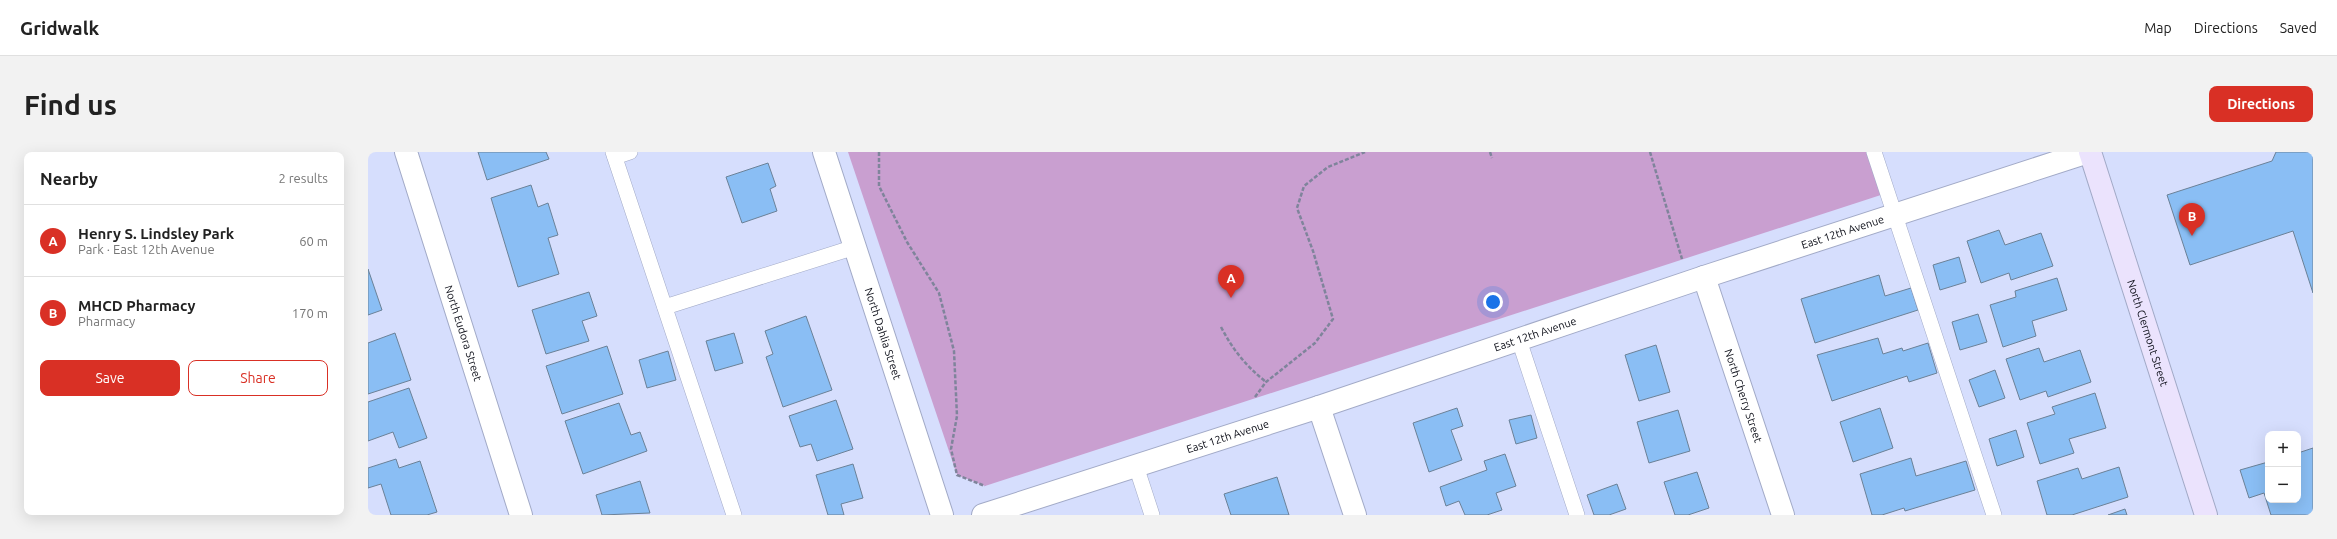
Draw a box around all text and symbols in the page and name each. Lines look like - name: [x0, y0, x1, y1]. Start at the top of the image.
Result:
- text: Gridwalk: [20, 17, 99, 39]
- text: Map: [2144, 20, 2172, 36]
- text: Directions: [2194, 20, 2258, 36]
- text: Saved: [2280, 20, 2317, 36]
- button: Directions: [2209, 86, 2313, 122]
- text: Find us: [24, 89, 117, 120]
- text: Nearby: [40, 169, 98, 188]
- text: 2 results: [278, 171, 328, 185]
- pin: B: [2179, 203, 2205, 236]
- street label: East 12th Avenue: [1800, 213, 1885, 251]
- text: Henry S. Lindsley Park: [78, 225, 234, 242]
- text: A: [48, 234, 58, 248]
- text: 60 m: [299, 234, 328, 248]
- text: Park · East 12th Avenue: [78, 242, 215, 256]
- pin: A: [1218, 265, 1244, 298]
- street label: North Clermont Street: [2125, 278, 2171, 388]
- street label: North Eudora Street: [443, 284, 484, 383]
- street label: North Dahlia Street: [863, 286, 904, 382]
- your location: [1483, 292, 1503, 312]
- text: MHCD Pharmacy: [78, 297, 195, 314]
- text: B: [49, 306, 57, 320]
- text: 170 m: [292, 306, 328, 320]
- text: Pharmacy: [78, 314, 135, 328]
- street label: East 12th Avenue: [1492, 315, 1578, 354]
- street label: North Cherry Street: [1722, 347, 1765, 445]
- button: Save: [40, 360, 180, 396]
- button: Share: [188, 360, 328, 396]
- street label: East 12th Avenue: [1185, 417, 1271, 455]
- map controls: [2265, 431, 2301, 503]
- button: +: [2265, 431, 2301, 467]
- button: −: [2265, 467, 2301, 503]

